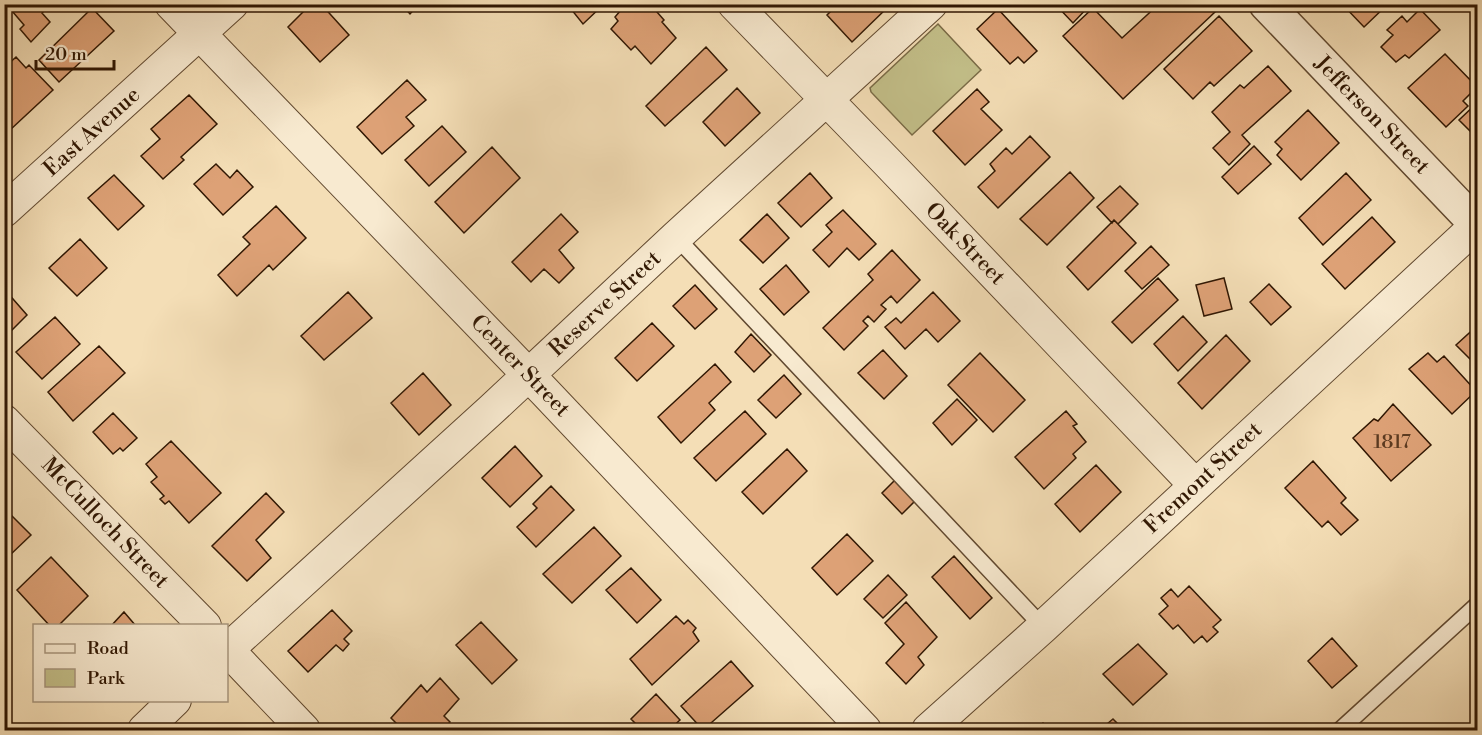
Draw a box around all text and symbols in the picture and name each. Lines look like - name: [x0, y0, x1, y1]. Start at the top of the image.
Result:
- scale bar: [36, 33, 114, 71]
- text: 20 m: [45, 43, 87, 66]
- street label: Jefferson Street: [1308, 49, 1435, 180]
- street label: East Avenue: [38, 81, 146, 183]
- street label: Oak Street: [919, 197, 1011, 291]
- street label: Reserve Street: [543, 245, 667, 363]
- street label: Center Street: [464, 309, 576, 423]
- street label: Fremont Street: [1138, 416, 1268, 540]
- house number: 1817: [1373, 430, 1411, 455]
- street label: McCulloch Street: [36, 452, 175, 594]
- legend: [33, 624, 228, 702]
- text: Road: [87, 637, 130, 660]
- text: Park: [87, 667, 126, 690]

